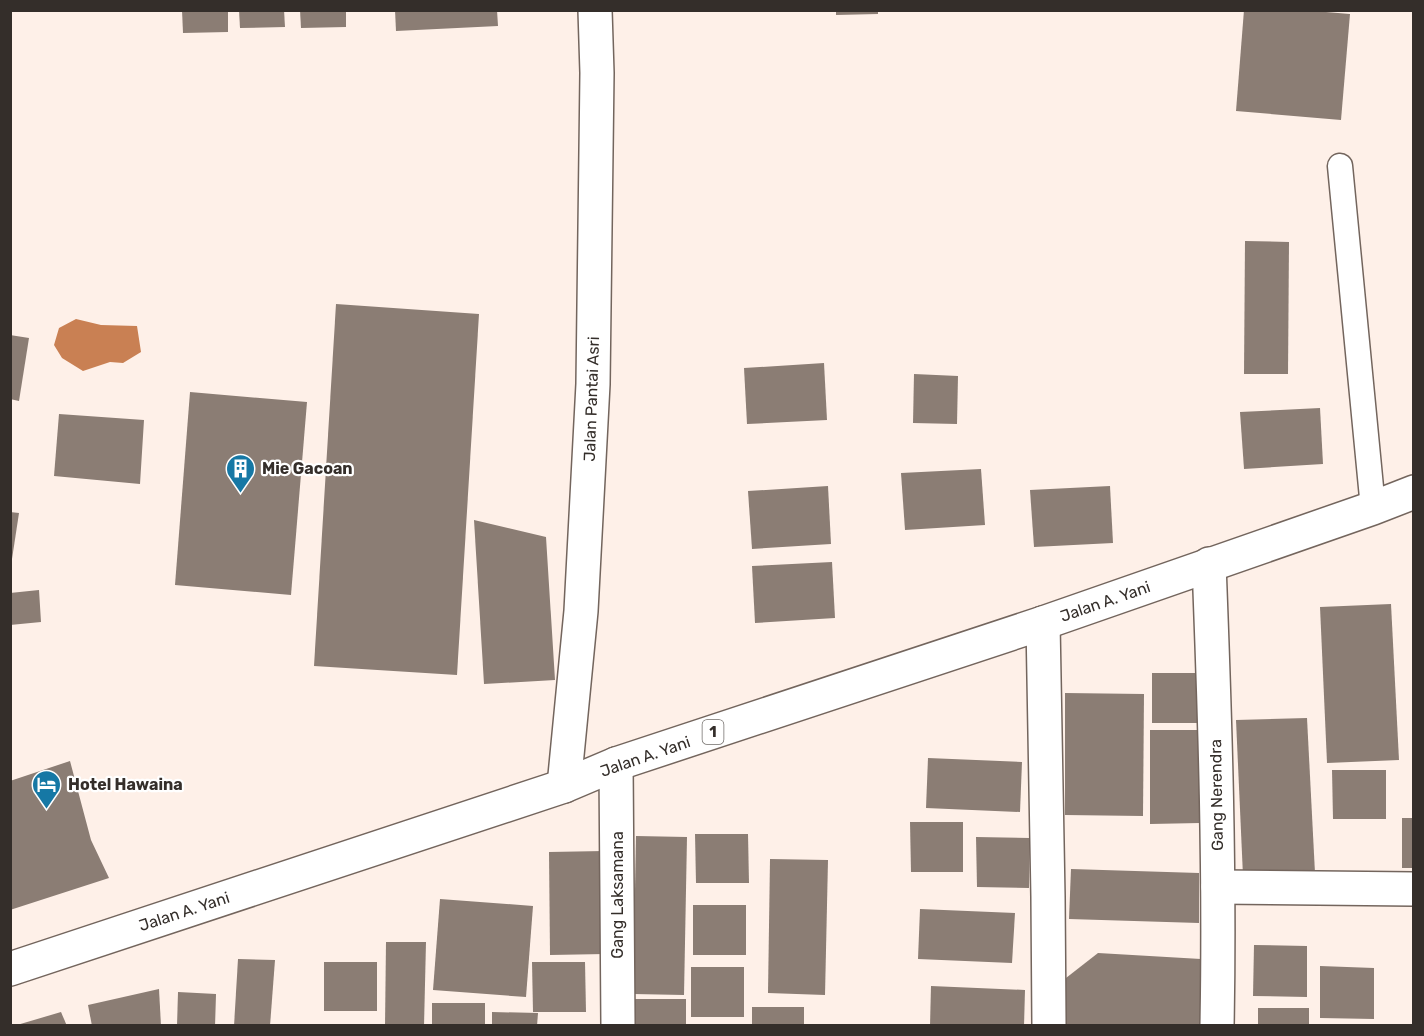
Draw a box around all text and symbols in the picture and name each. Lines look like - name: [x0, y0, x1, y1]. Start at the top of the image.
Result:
- street label: Jalan Pantai Asri: [580, 336, 603, 462]
- building icon: Mie Gacoan: [225, 452, 257, 494]
- place label: Mie Gacoan: [262, 459, 353, 478]
- street label: Jalan A. Yani: [1058, 577, 1153, 626]
- road number: 1: [702, 720, 724, 744]
- street label: Jalan A. Yani: [598, 732, 693, 781]
- street label: Gang Nerendra: [1206, 739, 1227, 851]
- hotel icon: Hotel Hawaina: [31, 768, 63, 810]
- place label: Hotel Hawaina: [68, 775, 183, 794]
- street label: Gang Laksamana: [608, 831, 627, 959]
- street label: Jalan A. Yani: [136, 888, 232, 935]

